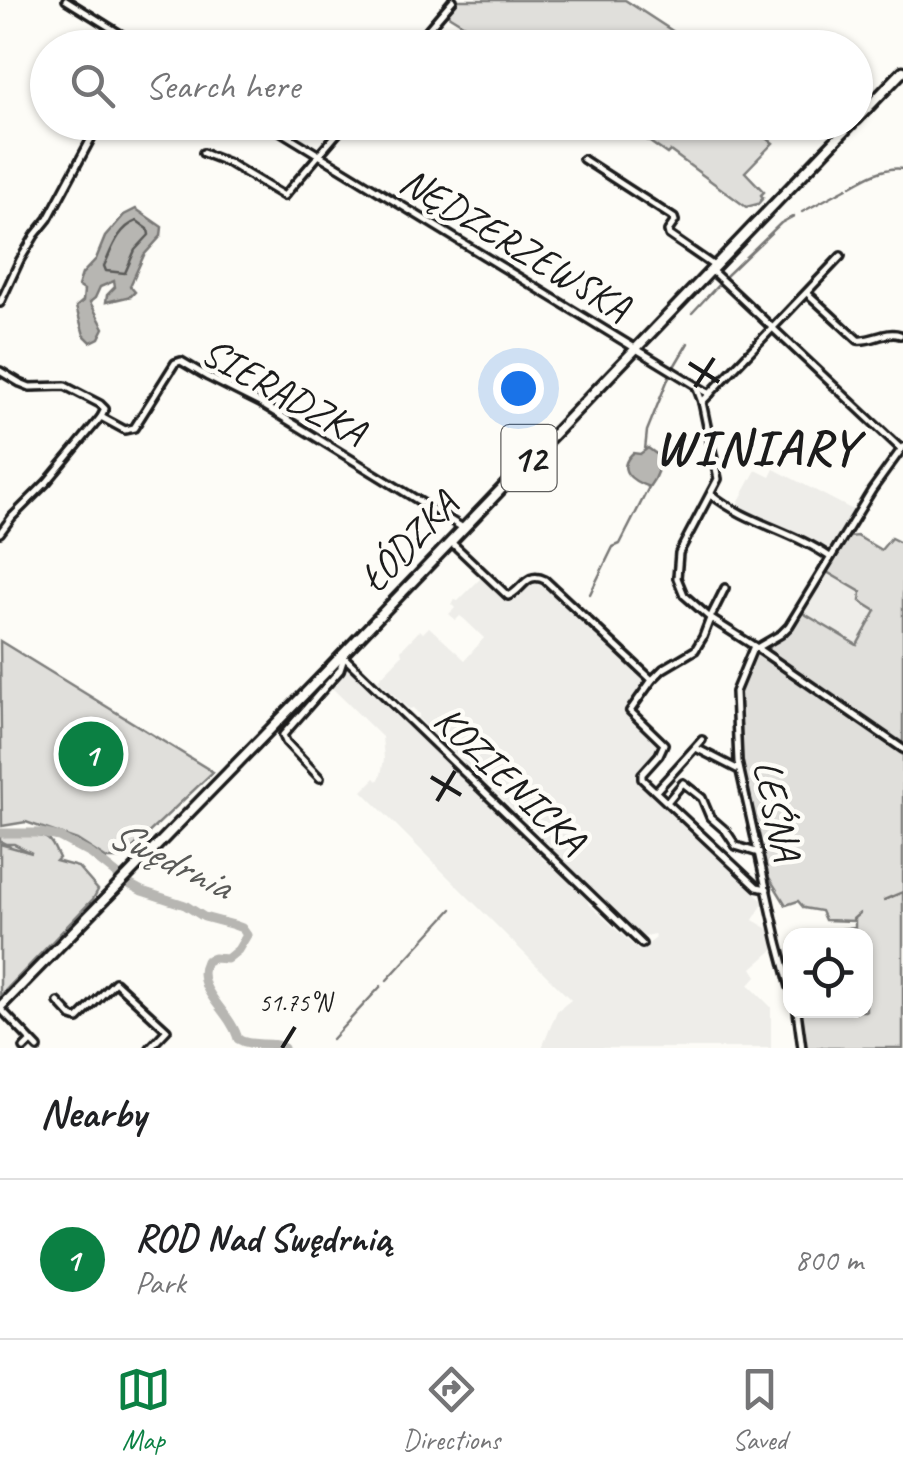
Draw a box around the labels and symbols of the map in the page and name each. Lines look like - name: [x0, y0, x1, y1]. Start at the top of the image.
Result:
- street label: NĘDZERZEWSKA: [391, 156, 640, 333]
- street label: SIERADZKA: [193, 326, 376, 458]
- your location: [493, 363, 544, 414]
- district label: WINIARY: [655, 416, 866, 479]
- road number: 12: [502, 425, 556, 491]
- street label: ŁÓDZKA: [349, 480, 470, 602]
- street label: KOZIENICKA: [424, 695, 598, 865]
- pin: 1: [58, 716, 124, 792]
- street label: LEŚNA: [742, 756, 812, 867]
- water label: Swędrnia: [100, 807, 244, 913]
- text: 51.75°N: [259, 987, 335, 1019]

